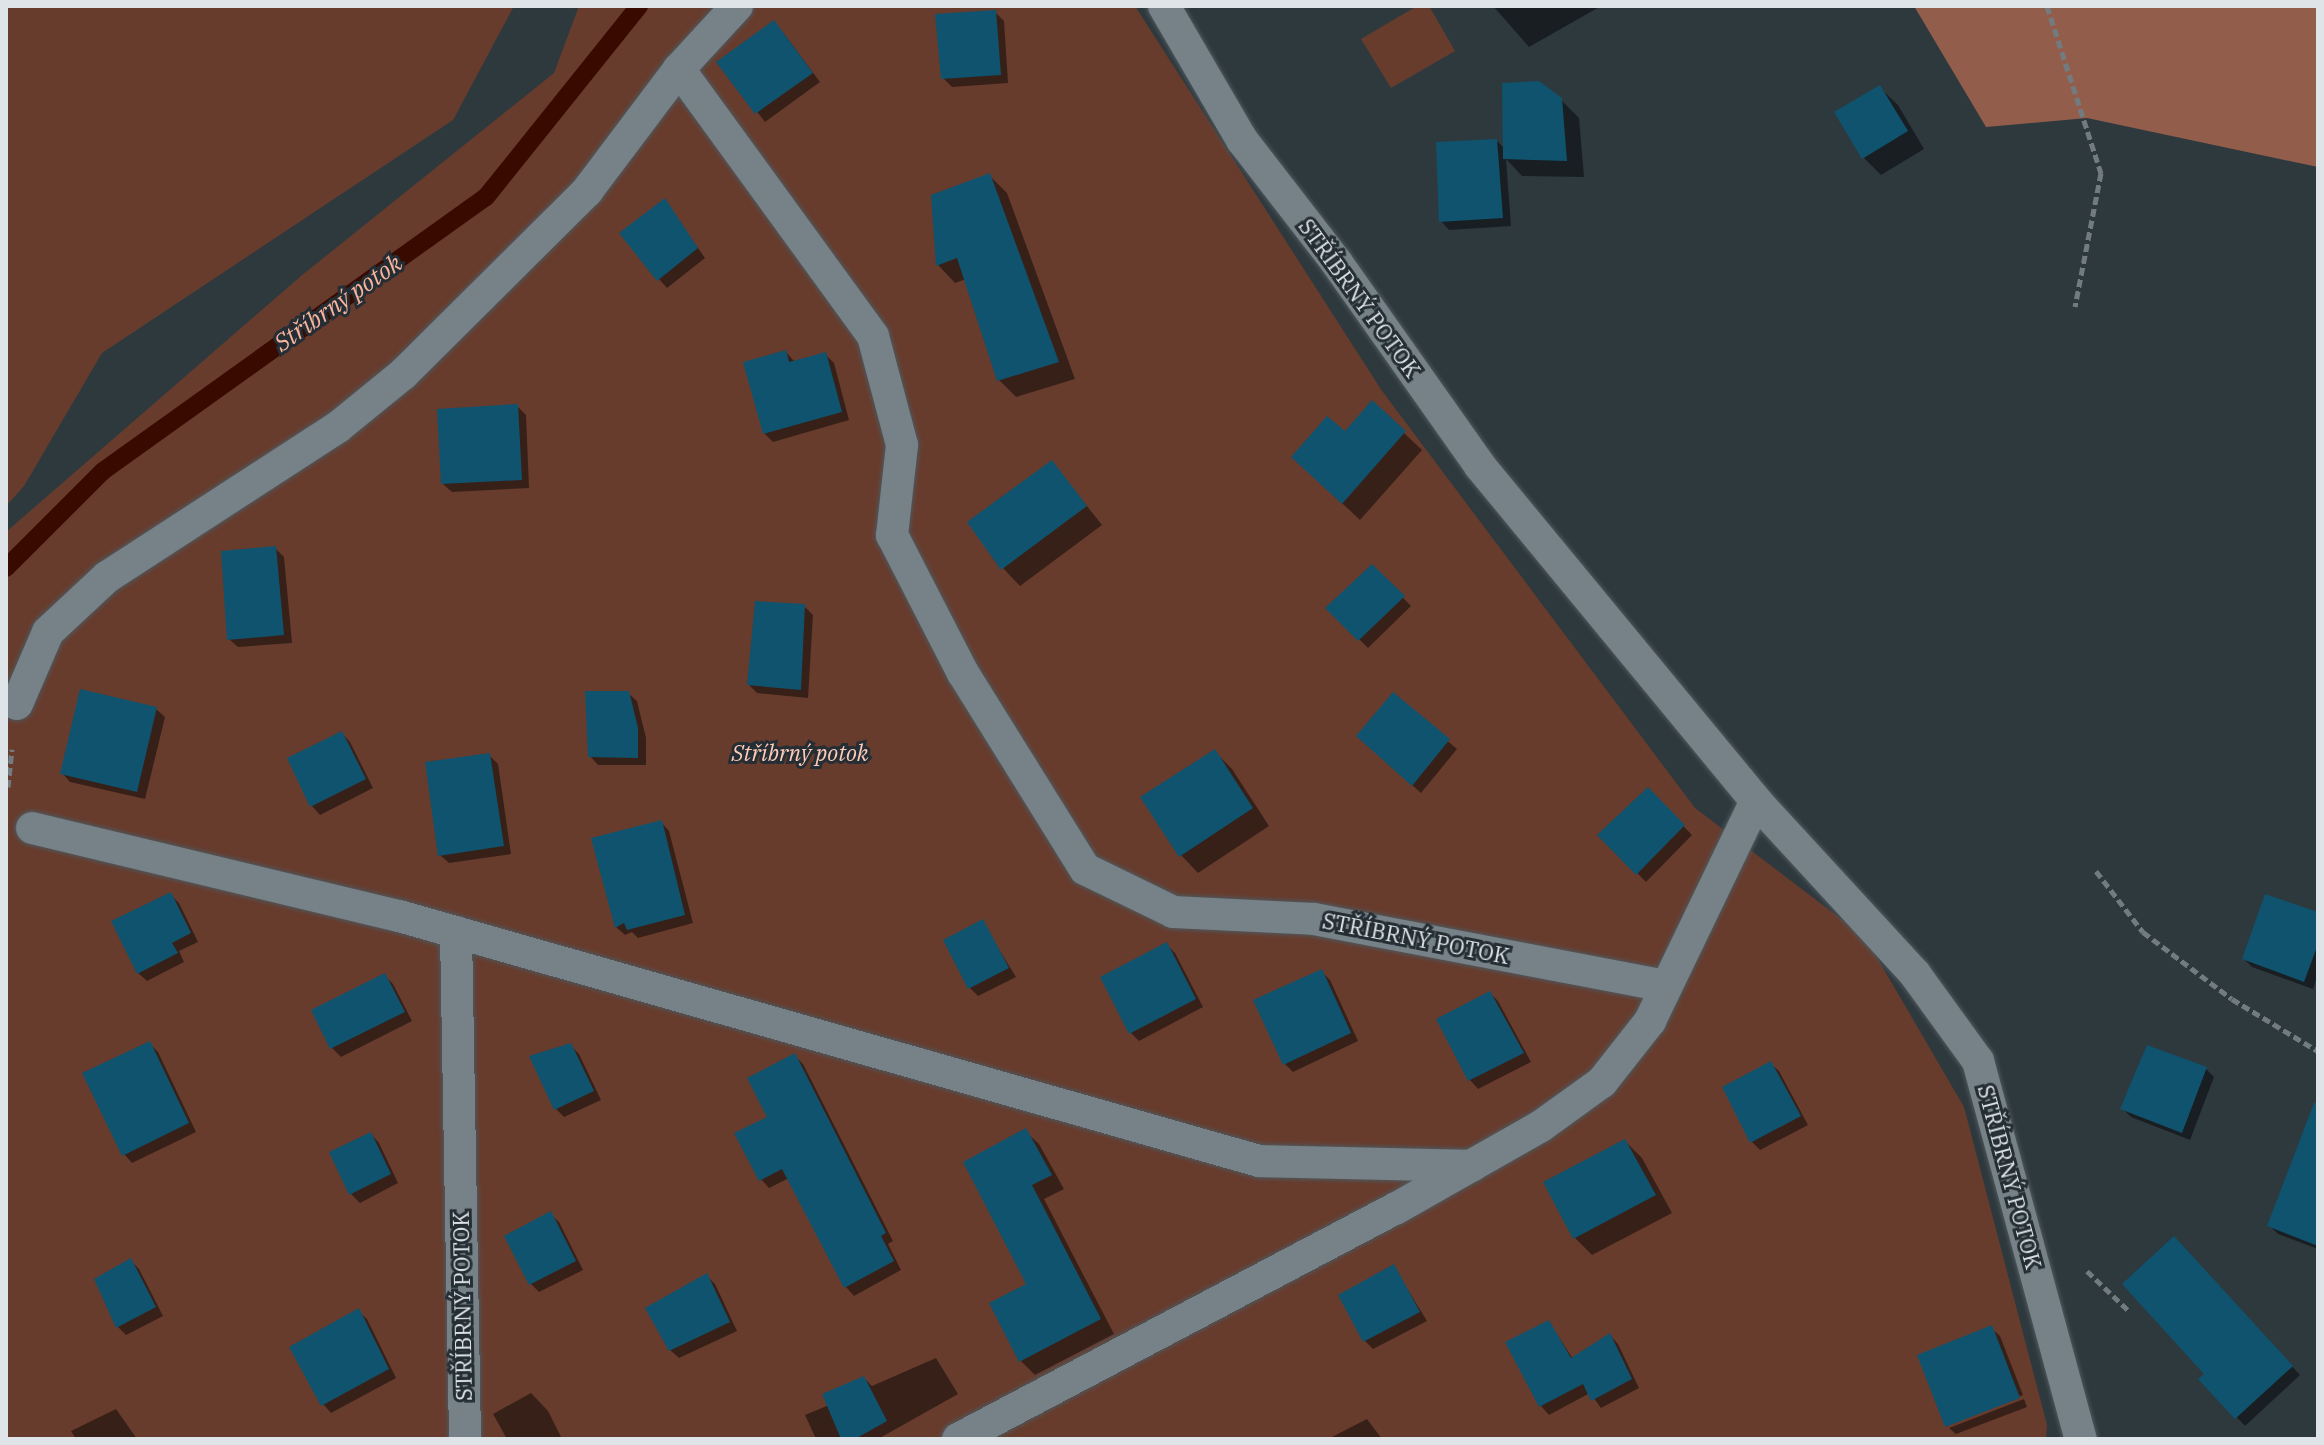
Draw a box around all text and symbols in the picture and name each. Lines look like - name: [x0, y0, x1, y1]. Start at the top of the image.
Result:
- street label: STŘÍBRNÝ POTOK: [1294, 213, 1426, 383]
- water label: Stříbrný potok: [269, 248, 407, 358]
- park label: Stříbrný potok: [732, 740, 868, 766]
- street label: STŘÍBRNÝ POTOK: [1320, 907, 1512, 969]
- street label: STŘÍBRNÝ POTOK: [1973, 1082, 2047, 1272]
- street label: STŘÍBRNÝ POTOK: [447, 1211, 477, 1401]

